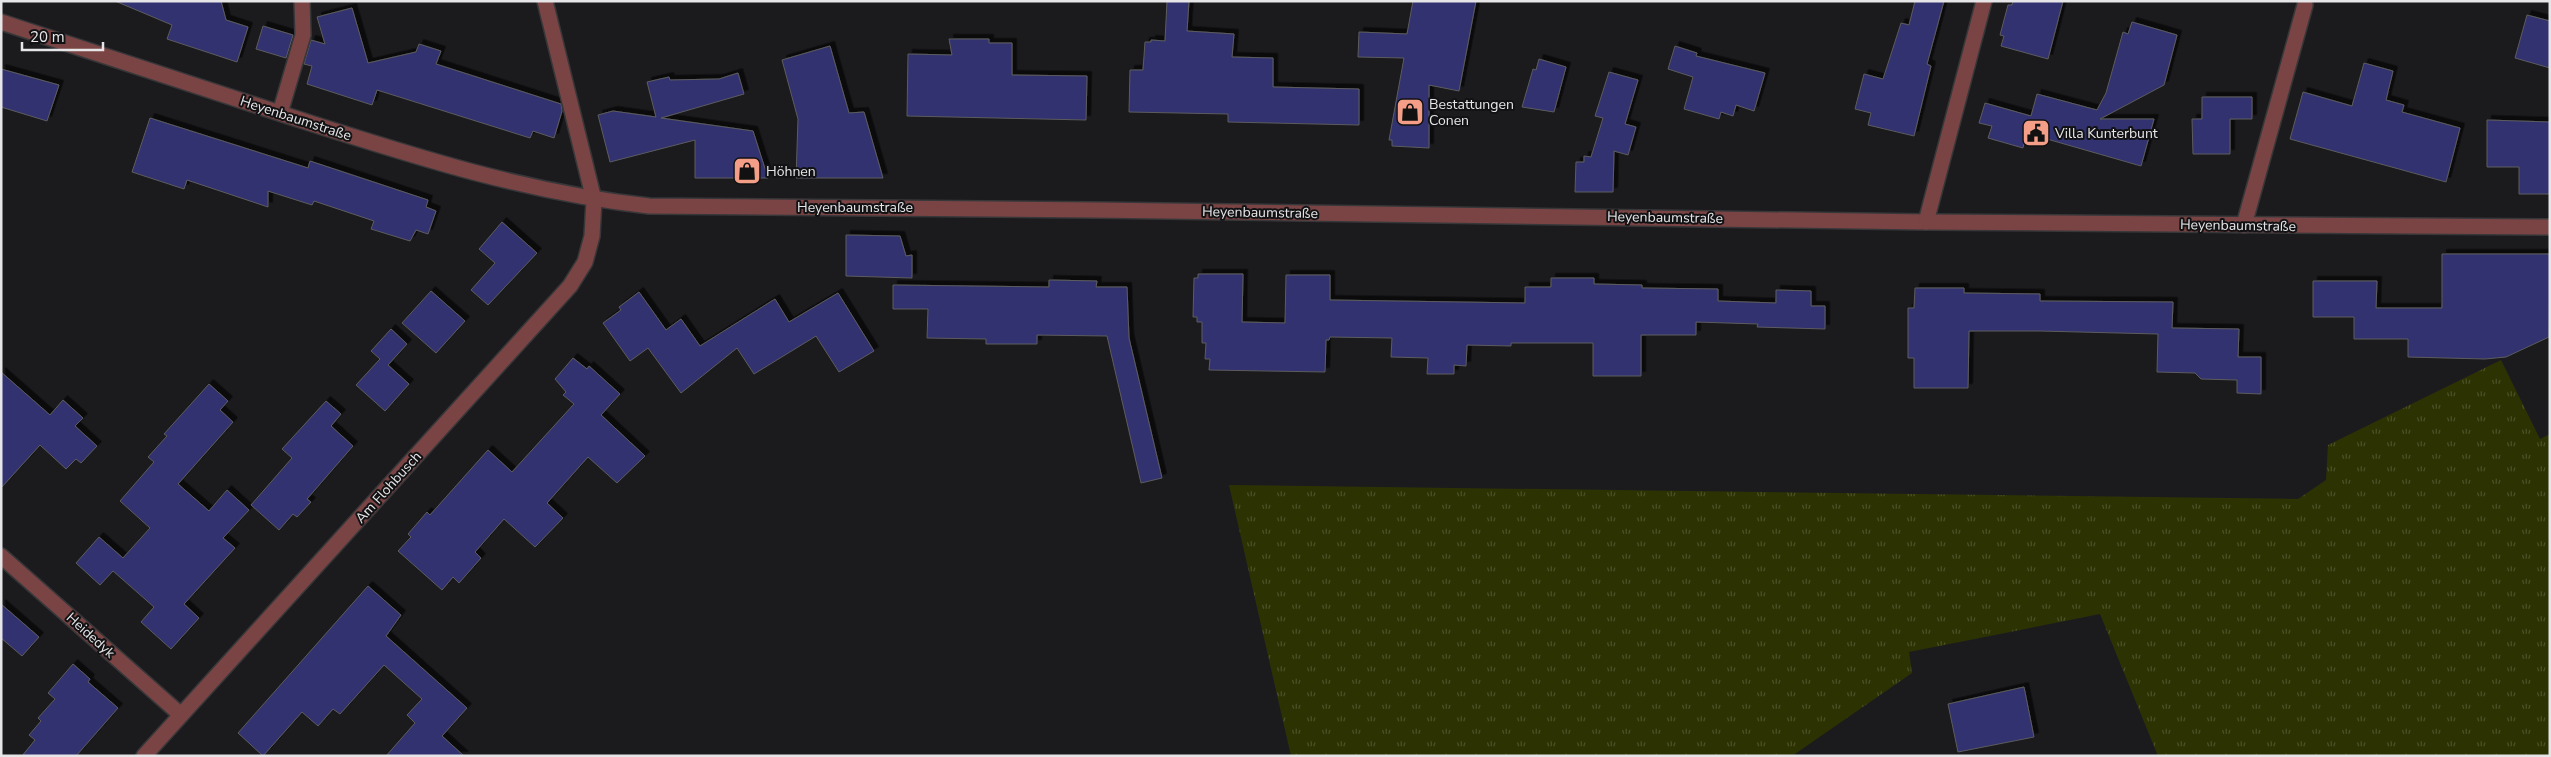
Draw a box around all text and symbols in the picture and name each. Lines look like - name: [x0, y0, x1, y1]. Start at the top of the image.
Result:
- scale bar: [22, 20, 104, 52]
- text: 20 m: [30, 27, 65, 47]
- street label: Heyenbaumstraße: [238, 92, 354, 145]
- place label: Bestattungen Conen: [1429, 95, 1514, 130]
- shop icon: Bestattungen Conen: [1395, 97, 1425, 127]
- public building icon: Villa Kunterbunt: [2021, 118, 2051, 148]
- place label: Villa Kunterbunt: [2054, 124, 2158, 143]
- shop icon: Höhnen: [732, 156, 762, 186]
- place label: Höhnen: [766, 162, 816, 181]
- street label: Heyenbaumstraße: [797, 198, 913, 217]
- street label: Heyenbaumstraße: [1202, 202, 1318, 223]
- street label: Heyenbaumstraße: [1607, 207, 1723, 228]
- street label: Heyenbaumstraße: [2180, 215, 2296, 236]
- street label: Am Flohbusch: [351, 447, 426, 527]
- street label: Heidedyk: [62, 608, 120, 663]

